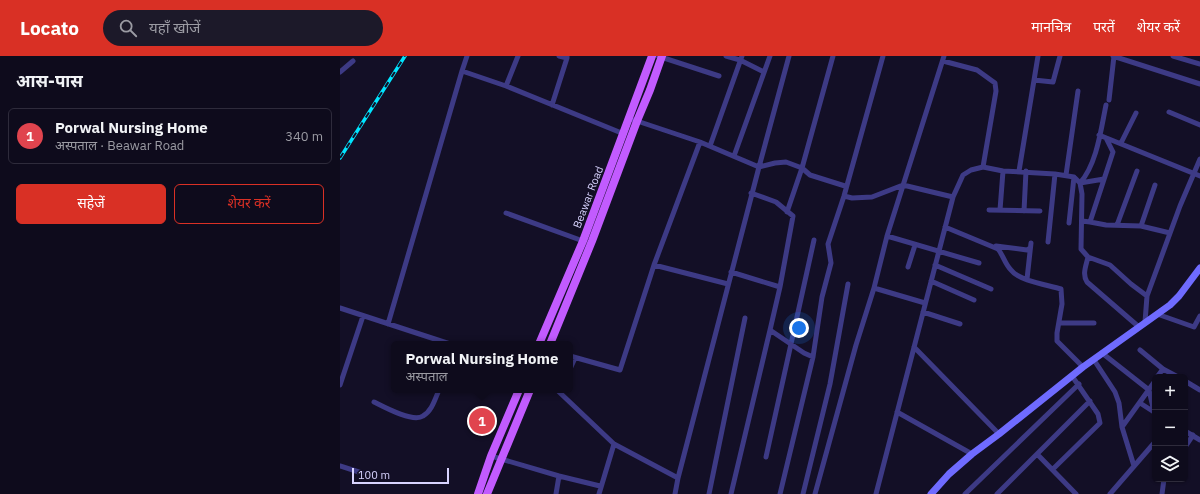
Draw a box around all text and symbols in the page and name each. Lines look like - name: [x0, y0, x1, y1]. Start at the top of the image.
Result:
- search box: [103, 10, 383, 46]
- text: Locato: [20, 16, 79, 40]
- icon: search: [117, 17, 139, 39]
- text: यहाँ खोजें: [149, 18, 200, 37]
- text: मानचित्र: [1031, 18, 1071, 36]
- text: परतें: [1093, 18, 1115, 36]
- text: शेयर करें: [1137, 18, 1180, 36]
- text: आस-पास: [16, 70, 83, 92]
- text: Porwal Nursing Home: [55, 118, 208, 137]
- text: 1: [26, 128, 34, 145]
- text: 340 m: [285, 128, 323, 145]
- text: अस्पताल · Beawar Road: [55, 137, 184, 154]
- street label: Beawar Road: [570, 164, 606, 230]
- button: सहेजें: [16, 184, 166, 224]
- button: शेयर करें: [174, 184, 324, 224]
- your location: [789, 318, 809, 338]
- popup: [391, 341, 573, 393]
- text: Porwal Nursing Home: [406, 349, 558, 368]
- text: अस्पताल: [406, 368, 448, 385]
- map controls: [1152, 374, 1188, 482]
- button: +: [1152, 374, 1188, 410]
- pin: 1: [469, 406, 495, 436]
- button: −: [1152, 410, 1188, 446]
- button: layers: [1152, 446, 1188, 482]
- scale bar: [352, 466, 449, 485]
- text: 100 m: [358, 468, 390, 482]

